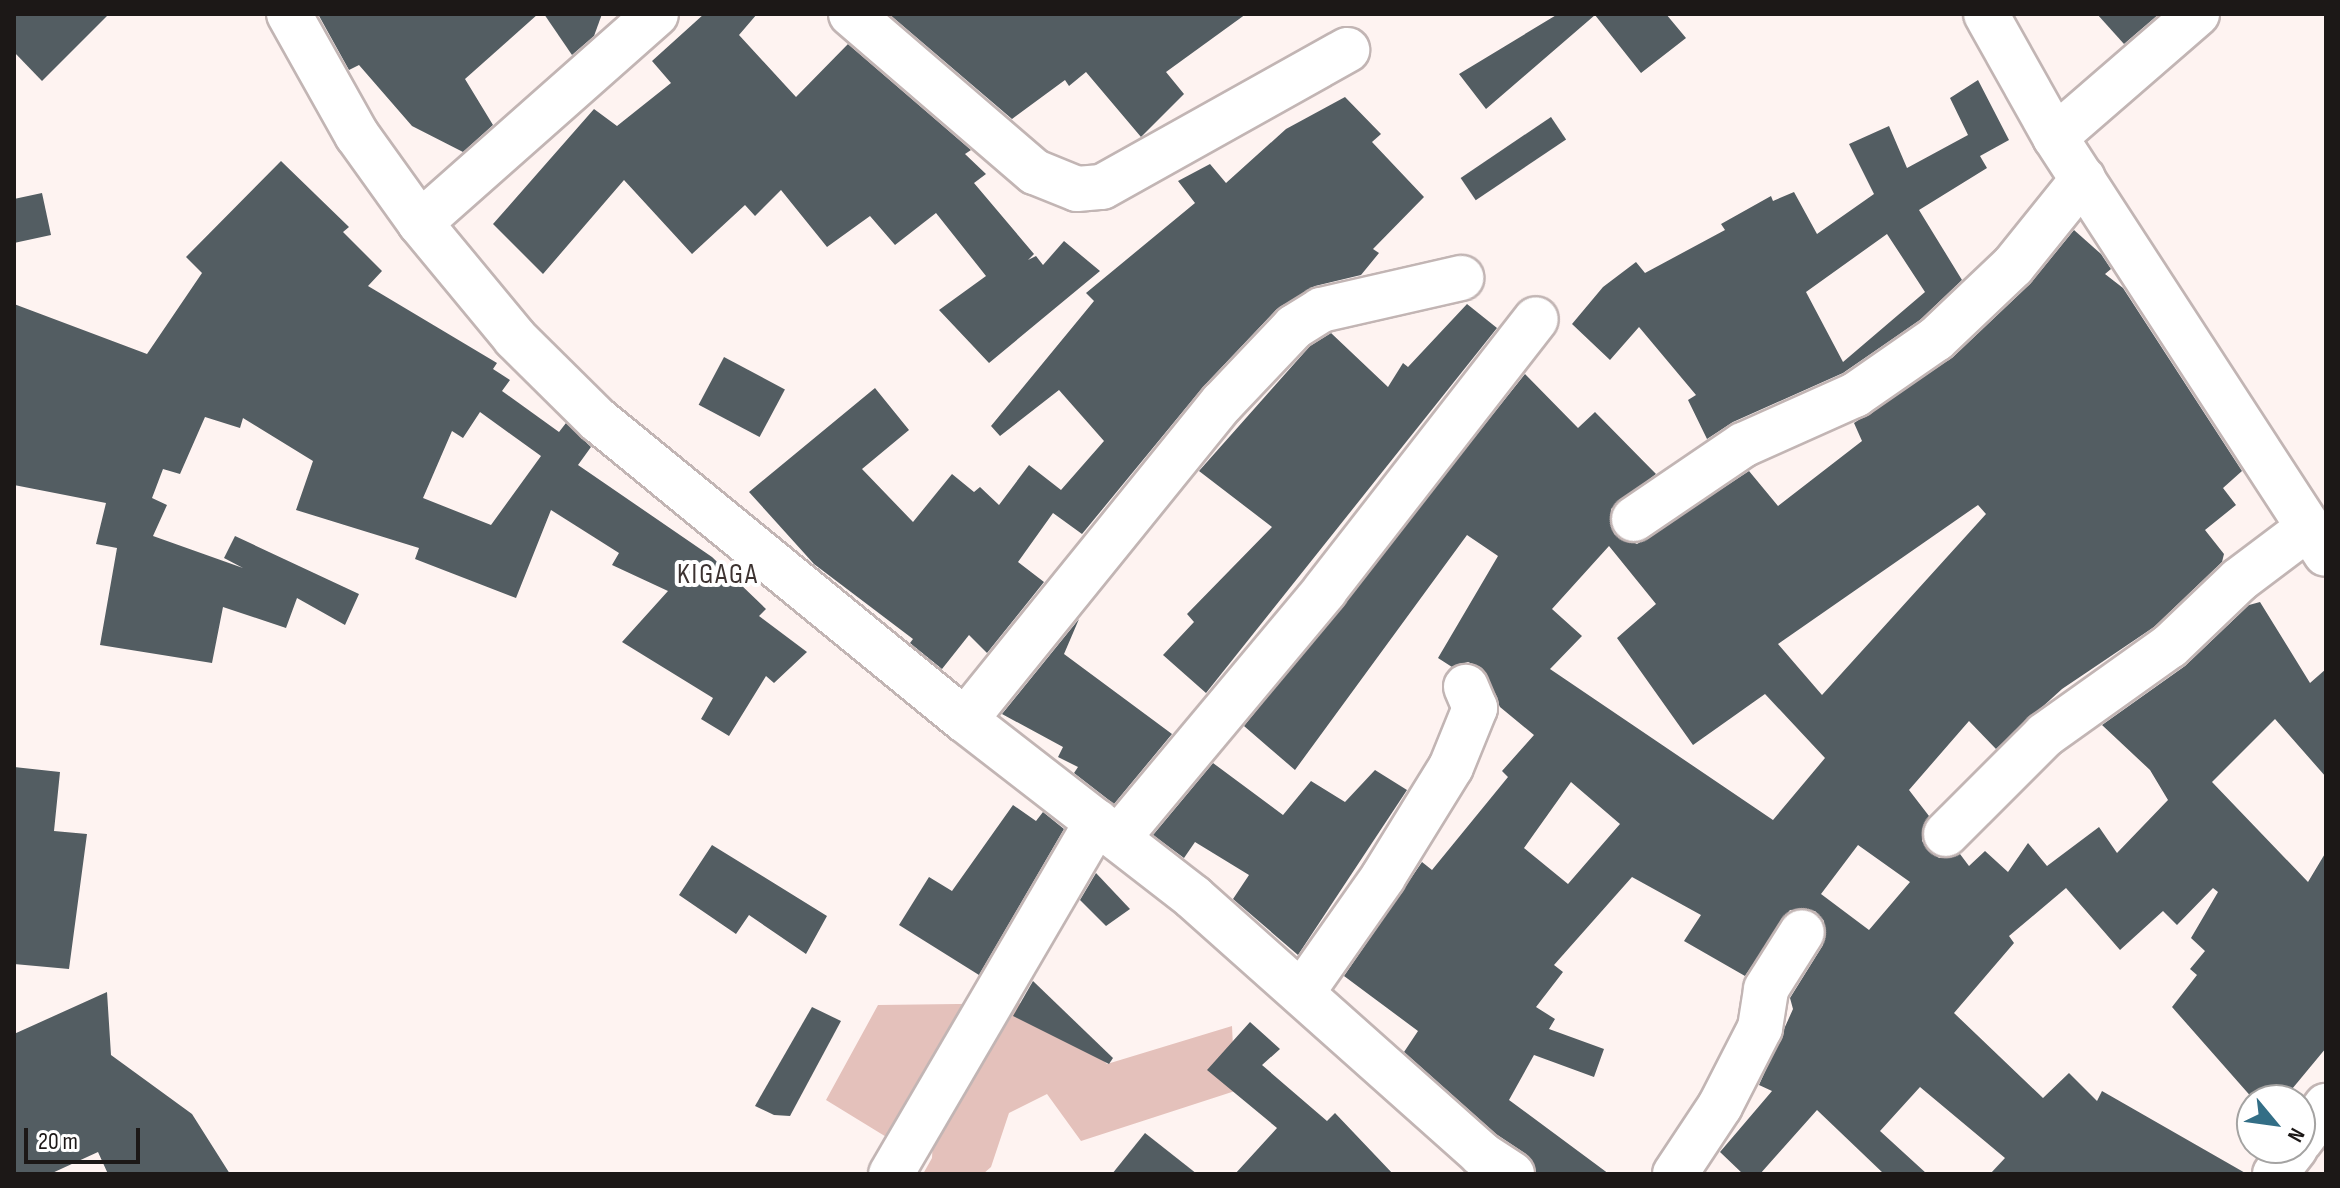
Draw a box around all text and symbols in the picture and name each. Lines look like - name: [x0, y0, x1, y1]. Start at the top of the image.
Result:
- district label: KIGAGA: [677, 558, 759, 592]
- north arrow: [2236, 1084, 2316, 1164]
- scale bar: [28, 1112, 144, 1162]
- text: N: [2281, 1123, 2310, 1147]
- text: 20 m: [38, 1127, 78, 1156]

